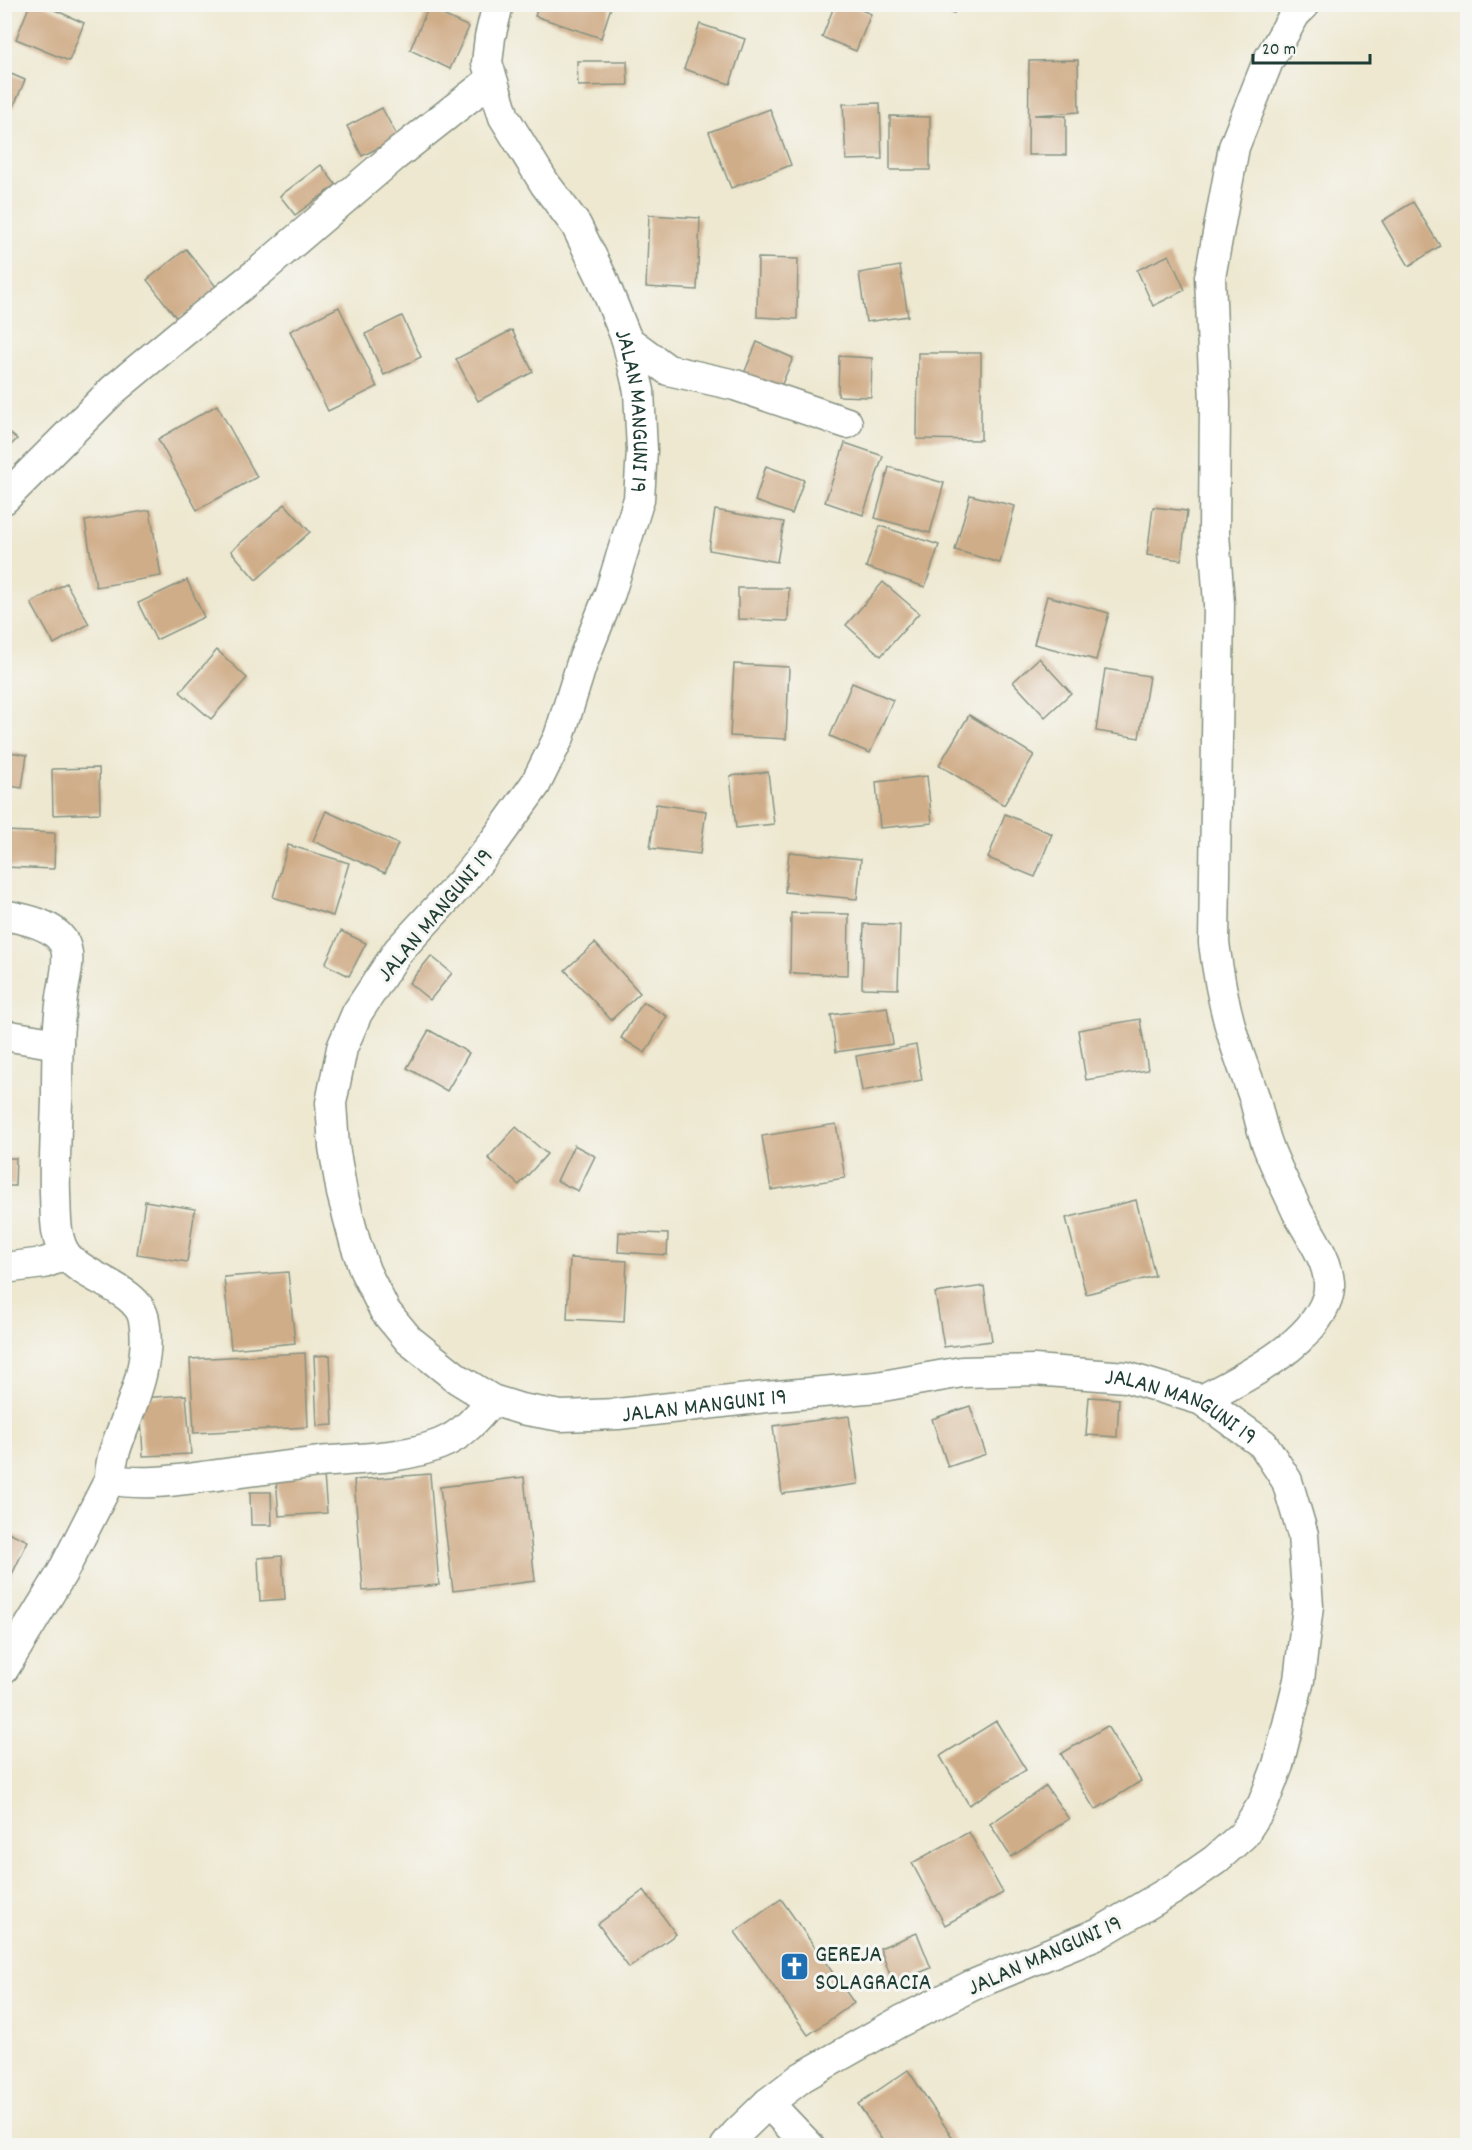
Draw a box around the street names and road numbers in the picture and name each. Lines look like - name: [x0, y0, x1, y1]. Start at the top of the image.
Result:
- street label: JALAN MANGUNI 19: [604, 324, 656, 494]
- street label: JALAN MANGUNI 19: [370, 841, 503, 990]
- street label: JALAN MANGUNI 19: [1103, 1361, 1263, 1454]
- street label: JALAN MANGUNI 19: [620, 1381, 789, 1433]
- street label: JALAN MANGUNI 19: [963, 1907, 1128, 2006]

